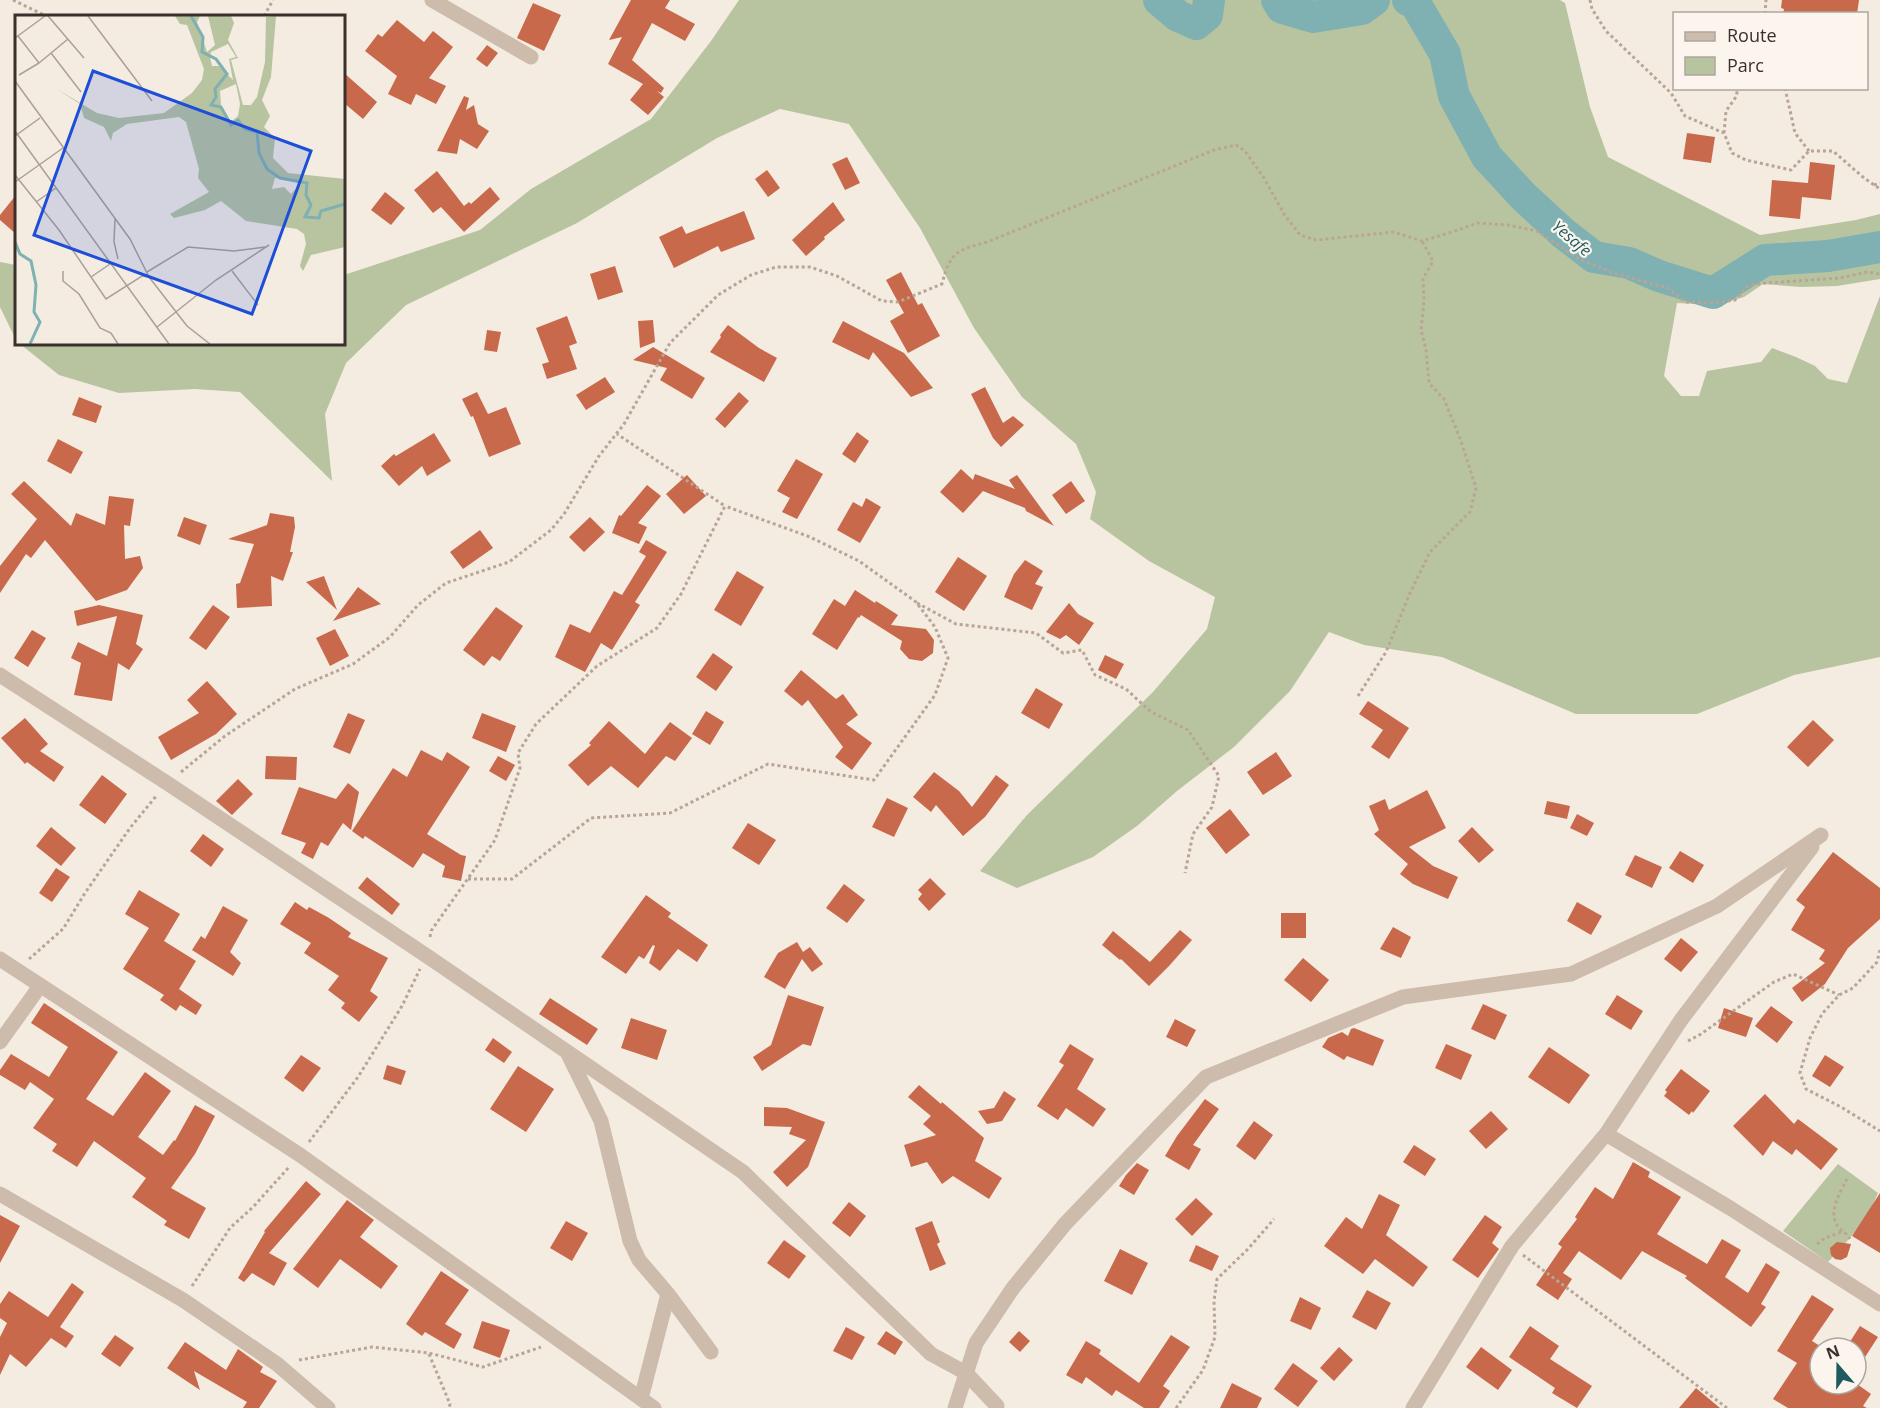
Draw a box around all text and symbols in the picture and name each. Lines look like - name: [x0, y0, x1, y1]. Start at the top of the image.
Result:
- legend: [1673, 12, 1868, 90]
- inset map: [15, 15, 345, 345]
- text: Route: [1727, 23, 1777, 47]
- text: Parc: [1727, 53, 1764, 77]
- water label: Yesafe: [1548, 215, 1596, 261]
- north arrow: [1808, 1336, 1868, 1396]
- text: N: [1823, 1339, 1843, 1364]

